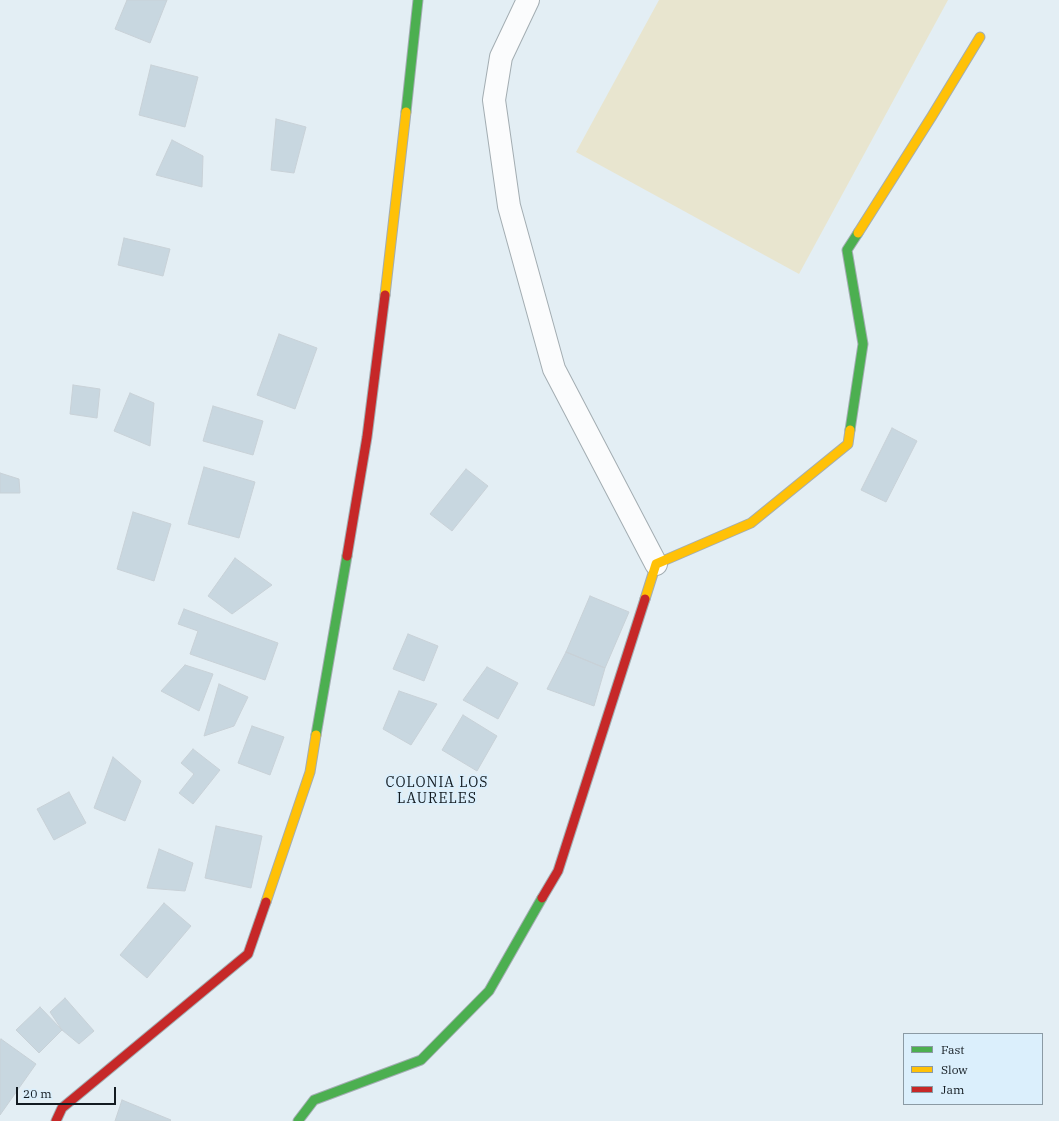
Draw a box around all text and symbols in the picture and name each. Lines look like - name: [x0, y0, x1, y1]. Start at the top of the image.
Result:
- district label: COLONIA LOS LAURELES: [385, 775, 489, 808]
- legend: [903, 1033, 1043, 1105]
- text: Fast: [941, 1042, 965, 1057]
- text: Slow: [941, 1062, 968, 1077]
- scale bar: [18, 1079, 118, 1105]
- text: Jam: [941, 1082, 964, 1097]
- text: 20 m: [23, 1086, 52, 1101]

